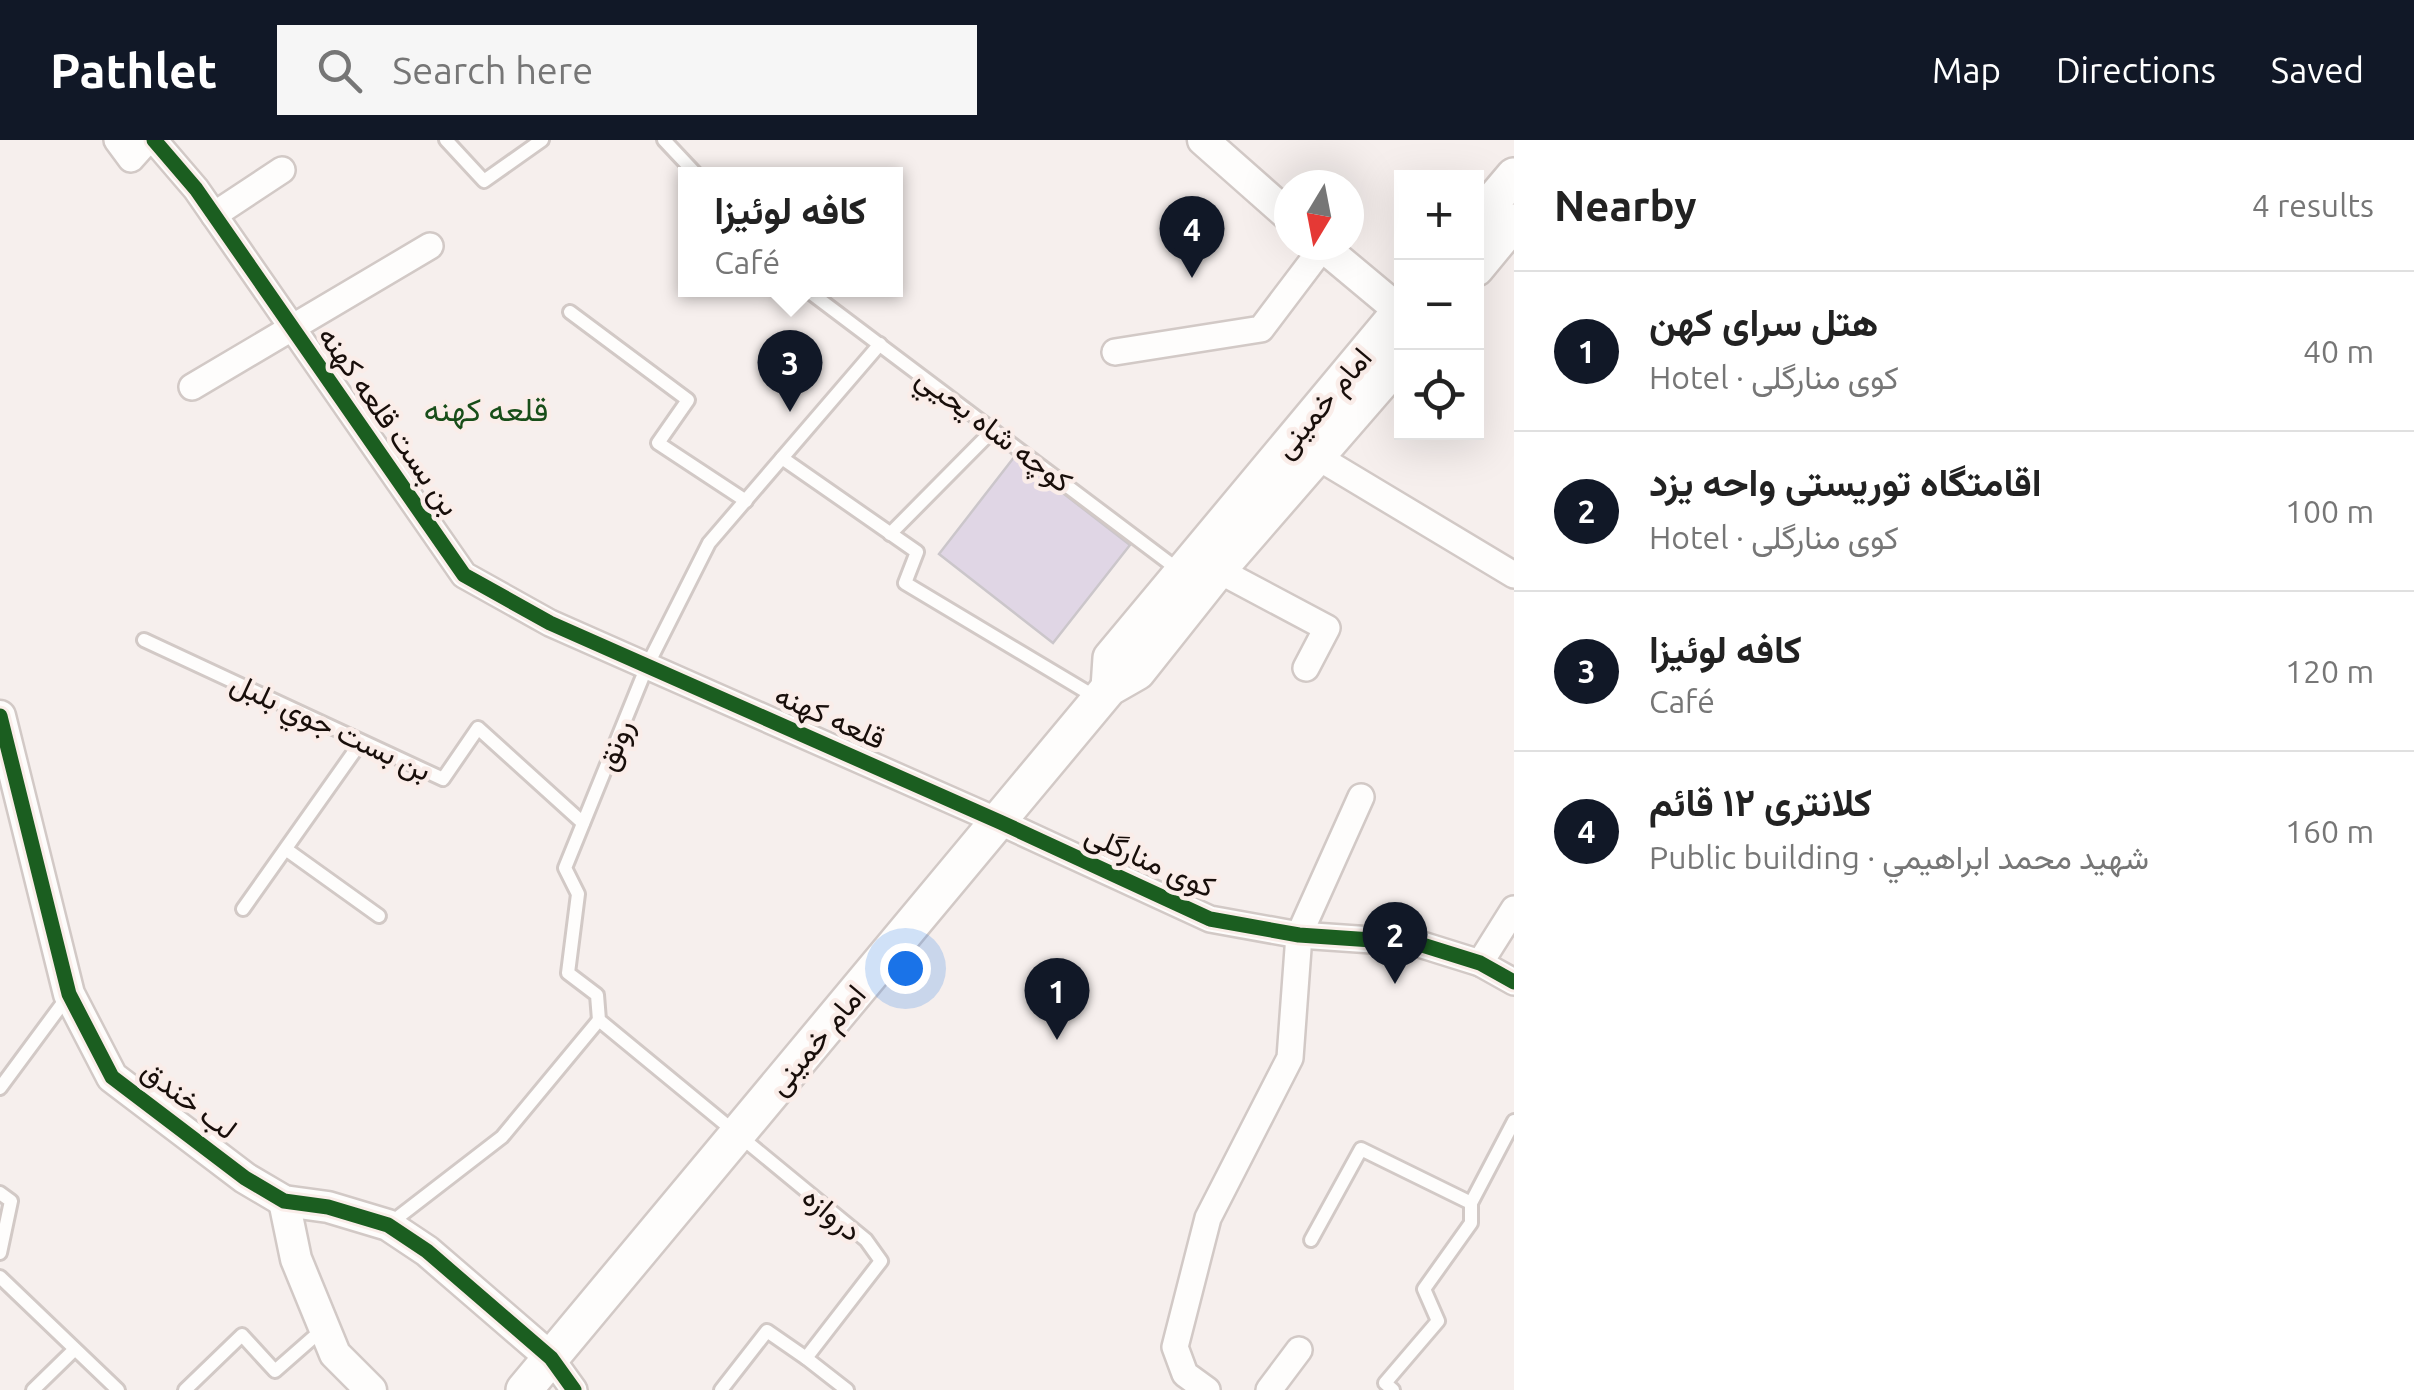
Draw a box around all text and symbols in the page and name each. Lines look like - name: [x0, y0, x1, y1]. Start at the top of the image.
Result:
- search box: [277, 25, 977, 115]
- text: Pathlet: [50, 43, 217, 97]
- icon: search: [312, 43, 367, 98]
- text: Search here: [392, 49, 593, 91]
- text: Map: [1932, 50, 2001, 90]
- text: Directions: [2056, 50, 2216, 90]
- text: Saved: [2271, 50, 2364, 90]
- popup: [678, 167, 903, 297]
- north arrow: [1274, 170, 1364, 260]
- map controls: [1394, 170, 1484, 440]
- button: +: [1394, 170, 1484, 260]
- text: Nearby: [1554, 182, 1697, 229]
- text: 4 results: [2252, 187, 2374, 223]
- text: کافه لوئیزا: [714, 189, 867, 231]
- pin: 4: [1160, 196, 1224, 278]
- text: Café: [714, 244, 780, 280]
- button: −: [1394, 260, 1484, 350]
- text: هتل سرای کهن: [1649, 301, 1878, 343]
- street label: بن بست قلعه کهنه: [310, 319, 468, 523]
- pin: 3: [758, 330, 822, 412]
- text: 1: [1577, 333, 1596, 369]
- text: 40 m: [2303, 333, 2374, 369]
- street label: امام خمینی: [1266, 340, 1380, 466]
- button: locate: [1394, 350, 1484, 440]
- text: Hotel · کوی منارگلی: [1649, 359, 1899, 395]
- street label: کوچه شاه يحيي: [905, 360, 1079, 505]
- district label: قلعه کهنه: [424, 391, 548, 430]
- text: اقامتگاه توریستی واحه یزد: [1649, 461, 2042, 503]
- text: 2: [1577, 493, 1596, 529]
- text: 100 m: [2285, 493, 2374, 529]
- text: Hotel · کوی منارگلی: [1649, 519, 1899, 555]
- text: کافه لوئیزا: [1649, 628, 1802, 670]
- text: 3: [1577, 653, 1596, 689]
- text: 120 m: [2285, 653, 2374, 689]
- street label: بن بست جوي بلبل: [223, 665, 437, 795]
- street label: قلعه کهنه: [769, 677, 891, 757]
- text: Café: [1649, 683, 1715, 719]
- street label: رونق: [589, 714, 641, 776]
- text: کلانتری ۱۲ قائم: [1649, 781, 1872, 823]
- text: 4: [1577, 813, 1596, 849]
- text: 160 m: [2285, 813, 2374, 849]
- street label: کوی منارگلی: [1079, 816, 1221, 906]
- text: Public building · شهيد محمد ابراهيمي: [1649, 839, 2149, 875]
- pin: 2: [1362, 902, 1428, 984]
- your location: [880, 943, 931, 994]
- pin: 1: [1024, 958, 1090, 1040]
- street label: امام خمینی: [760, 977, 874, 1103]
- street label: لب خندق: [135, 1052, 244, 1147]
- street label: دروازه: [795, 1179, 869, 1249]

